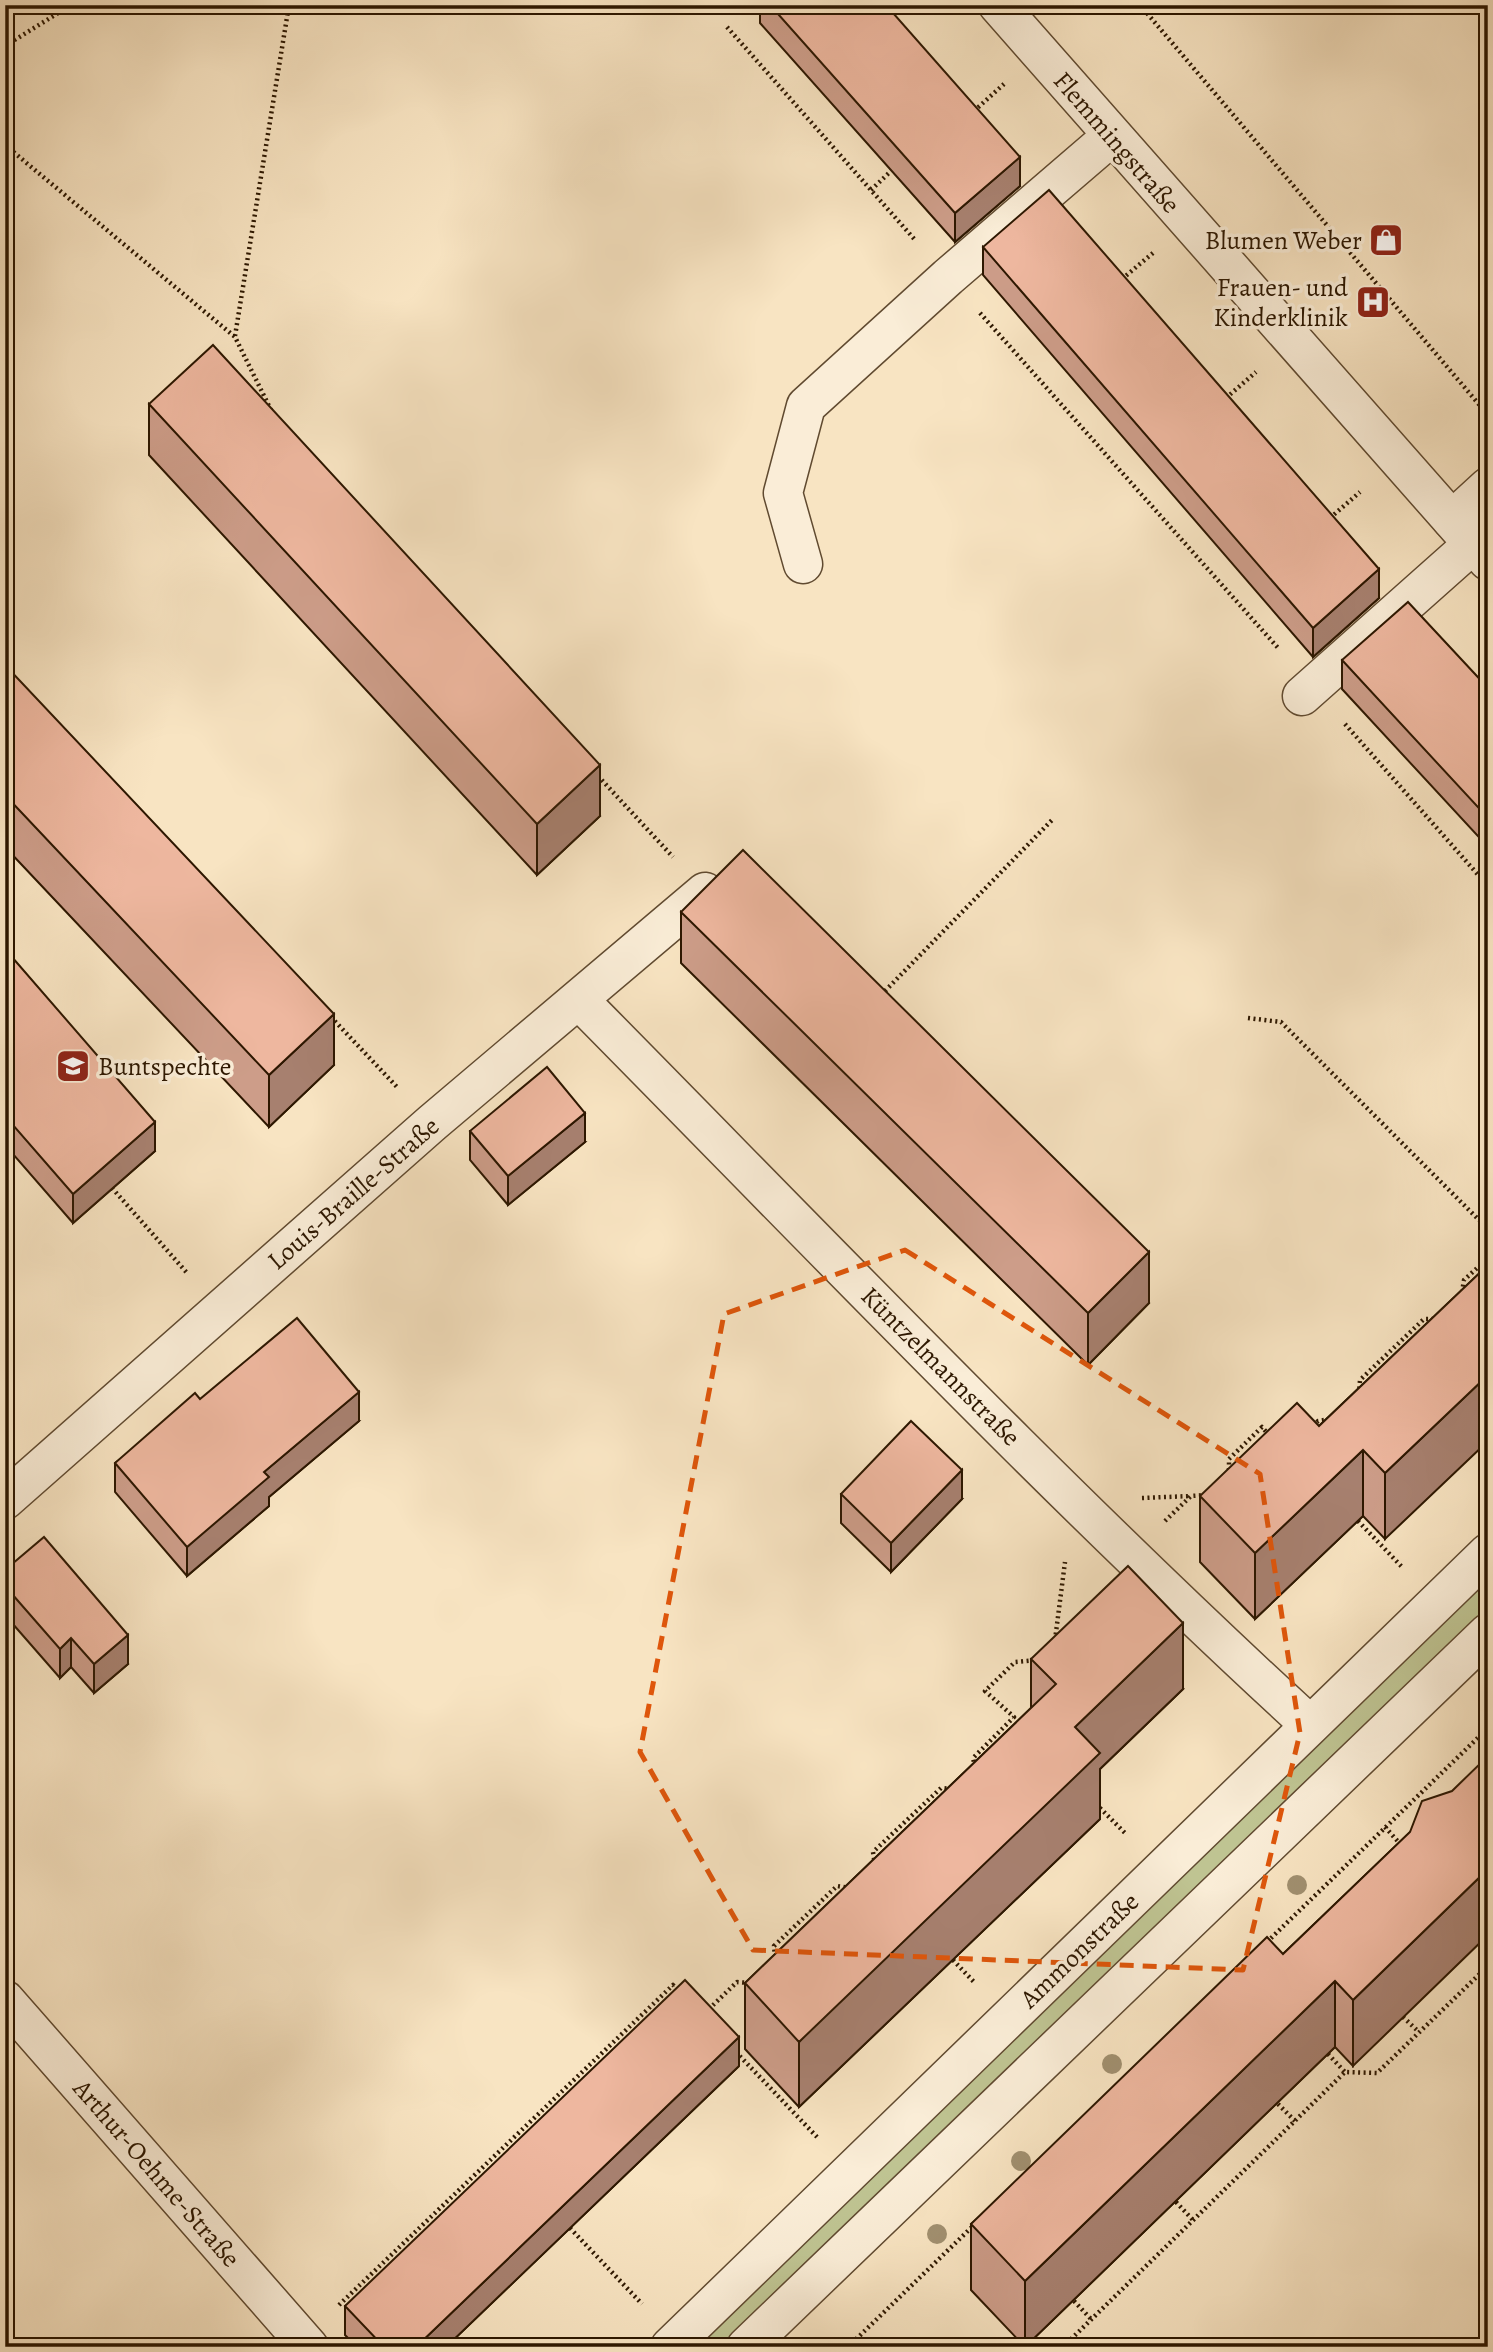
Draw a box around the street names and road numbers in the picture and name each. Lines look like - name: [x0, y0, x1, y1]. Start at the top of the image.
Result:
- street label: Flemmingstraße: [1045, 64, 1188, 221]
- street label: Louis-Braille-Straße: [260, 1109, 447, 1278]
- street label: Küntzelmannstraße: [853, 1279, 1028, 1454]
- street label: Ammonstraße: [1011, 1885, 1147, 2017]
- street label: Arthur-Oehme-Straße: [65, 2071, 248, 2275]

